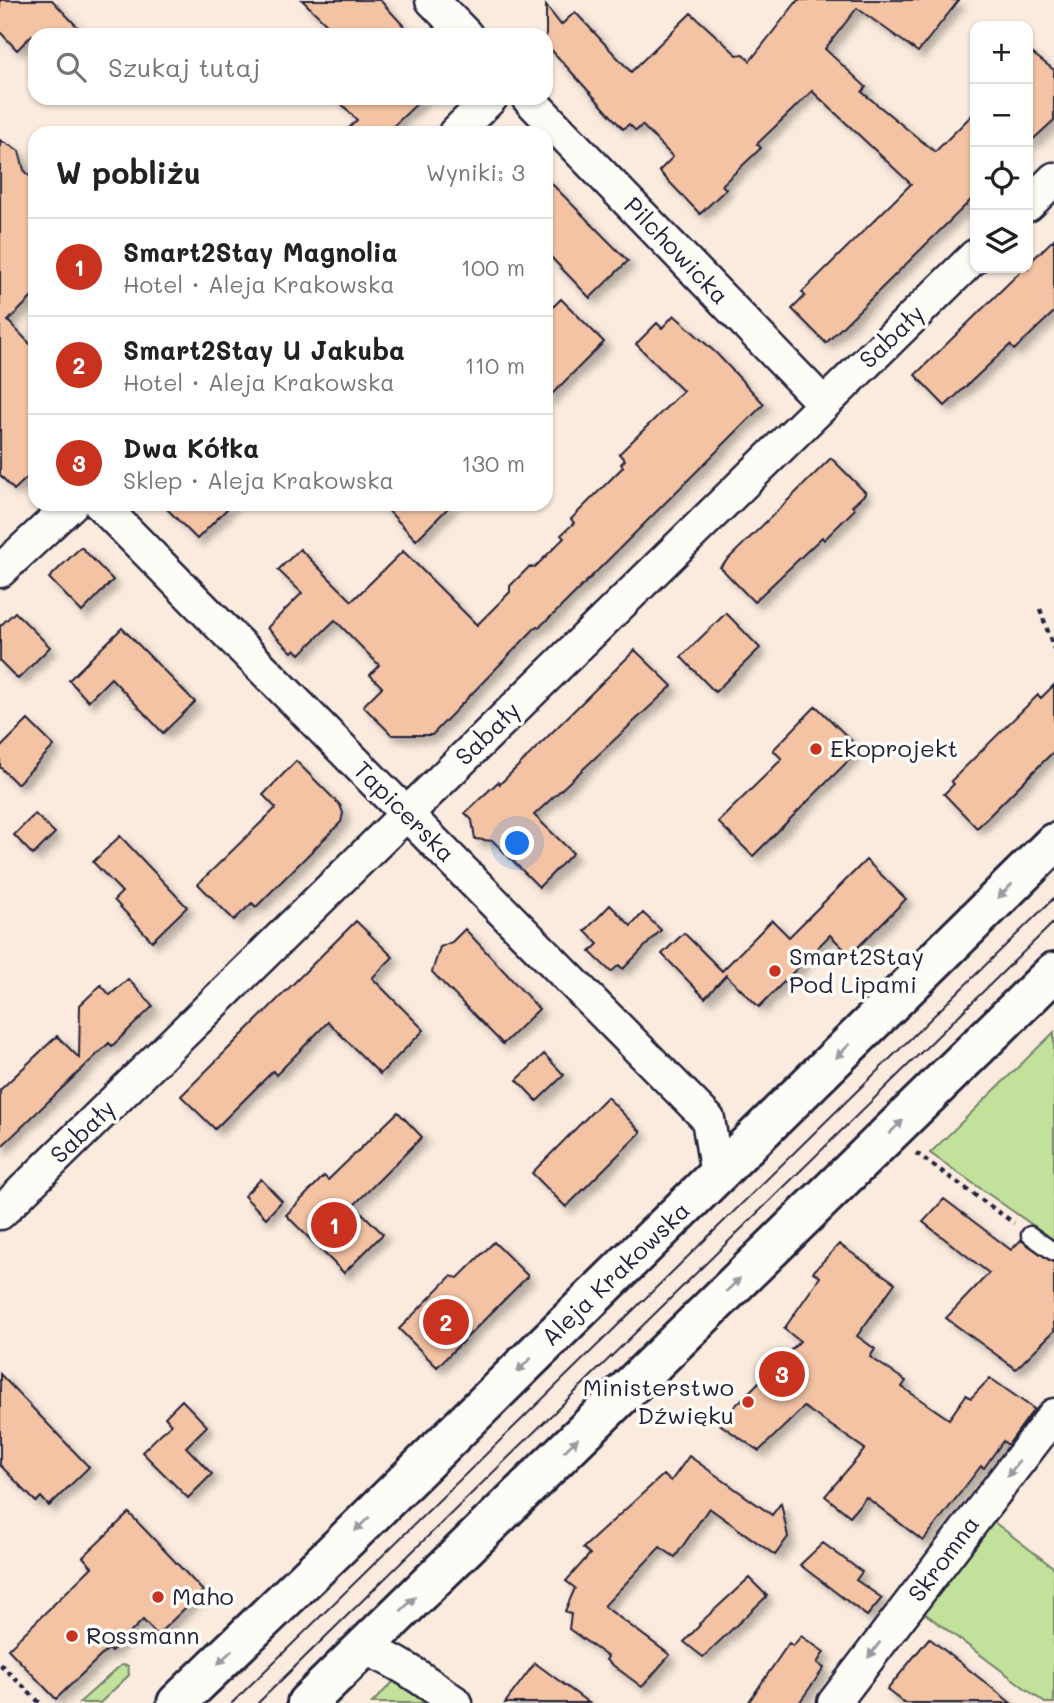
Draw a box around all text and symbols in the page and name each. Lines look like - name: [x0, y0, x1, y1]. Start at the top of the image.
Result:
- map controls: [970, 21, 1033, 273]
- button: +: [970, 21, 1033, 84]
- search box: [28, 28, 553, 105]
- icon: search: [52, 48, 90, 86]
- text: Szukaj tutaj: [108, 50, 260, 84]
- button: −: [970, 84, 1033, 147]
- button: locate: [970, 147, 1033, 210]
- text: W pobliżu: [56, 152, 201, 192]
- text: Wyniki: 3: [426, 157, 525, 187]
- street label: Pilchowicka: [618, 190, 736, 310]
- button: layers: [970, 210, 1033, 273]
- text: Smart2Stay Magnolia: [123, 235, 398, 269]
- text: 1: [74, 252, 84, 282]
- text: 100 m: [461, 252, 525, 282]
- text: Hotel · Aleja Krakowska: [123, 269, 395, 299]
- street label: Sabały: [852, 297, 930, 374]
- text: Smart2Stay U Jakuba: [123, 333, 405, 367]
- text: 2: [73, 350, 85, 380]
- text: 110 m: [465, 350, 525, 380]
- text: Hotel · Aleja Krakowska: [123, 367, 395, 397]
- text: Dwa Kółka: [123, 431, 259, 465]
- text: 3: [72, 448, 86, 478]
- text: 130 m: [461, 448, 525, 478]
- text: Sklep · Aleja Krakowska: [123, 465, 394, 495]
- street label: Sabały: [448, 694, 526, 771]
- place label: Ekoprojekt: [830, 732, 958, 763]
- marker: Ekoprojekt: [808, 741, 824, 757]
- street label: Tapicerska: [348, 754, 462, 868]
- your location: [500, 826, 534, 860]
- one-way arrow: [997, 882, 1014, 899]
- place label: Smart2Stay Pod Lipami: [789, 940, 924, 999]
- marker: Smart2Stay Pod Lipami: [767, 963, 783, 979]
- one-way arrow: [835, 1042, 852, 1059]
- street label: Sabały: [43, 1092, 121, 1169]
- one-way arrow: [887, 1119, 904, 1135]
- street label: Aleja Krakowska: [534, 1194, 696, 1352]
- pin: 1: [311, 1199, 357, 1251]
- one-way arrow: [724, 1278, 741, 1294]
- pin: 2: [423, 1296, 469, 1348]
- pin: 3: [759, 1348, 805, 1400]
- one-way arrow: [516, 1356, 533, 1372]
- place label: Ministerstwo Dźwięku: [583, 1371, 734, 1430]
- marker: Ministerstwo Dźwięku: [740, 1394, 756, 1410]
- one-way arrow: [562, 1436, 579, 1453]
- one-way arrow: [1005, 1460, 1020, 1478]
- street label: Skromna: [900, 1509, 985, 1607]
- one-way arrow: [353, 1516, 370, 1533]
- place label: Maho: [172, 1580, 234, 1611]
- marker: Maho: [150, 1589, 166, 1605]
- one-way arrow: [400, 1596, 416, 1613]
- place label: Rossmann: [86, 1619, 200, 1650]
- marker: Rossmann: [64, 1628, 80, 1644]
- one-way arrow: [868, 1641, 882, 1659]
- one-way arrow: [217, 1649, 234, 1665]

